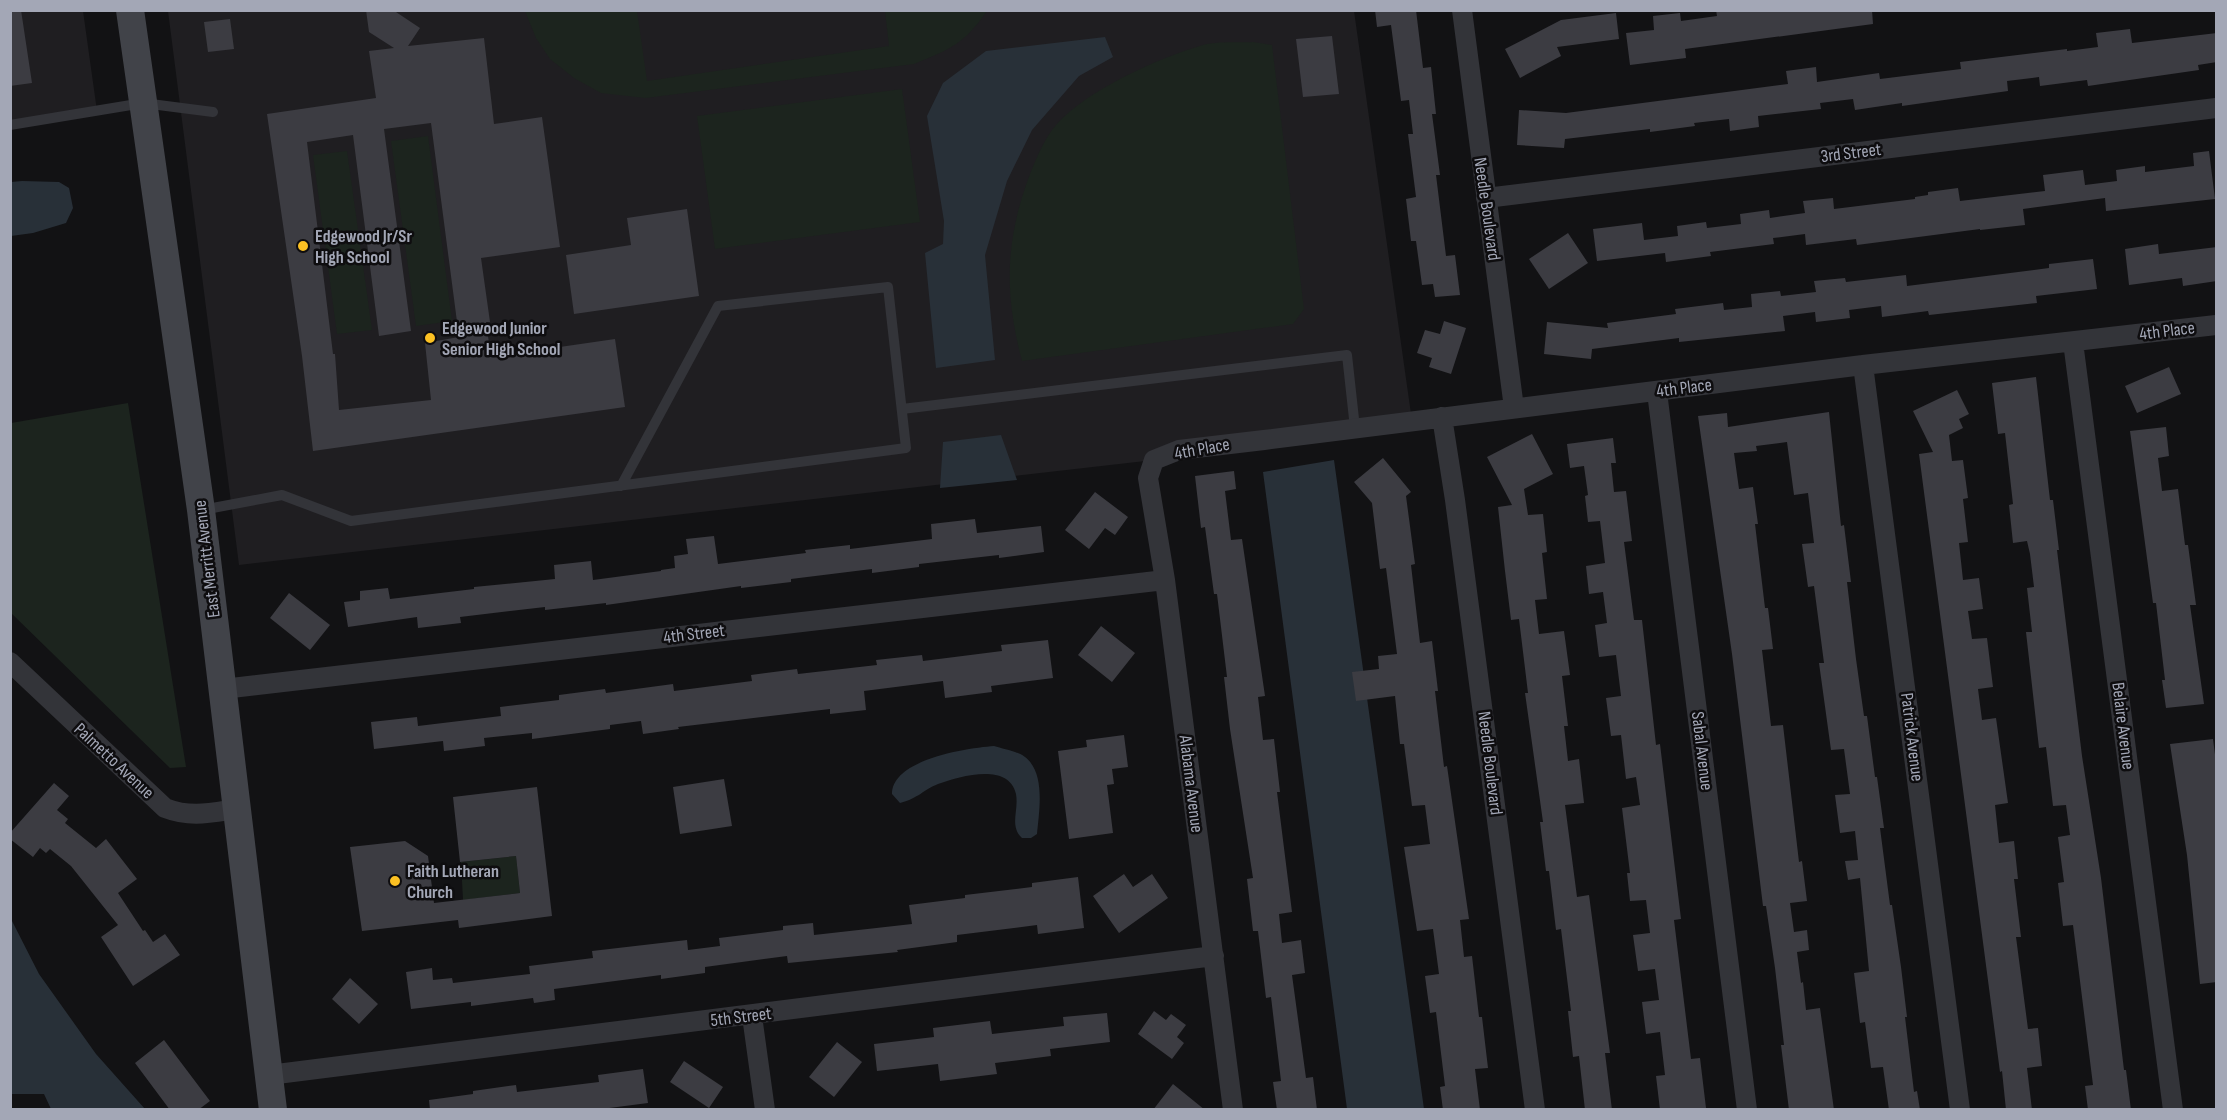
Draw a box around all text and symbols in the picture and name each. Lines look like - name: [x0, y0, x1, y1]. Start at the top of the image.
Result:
- street label: 3rd Street: [1820, 139, 1883, 167]
- street label: Needle Boulevard: [1469, 156, 1505, 262]
- place label: Edgewood Jr/Sr High School: [315, 226, 412, 268]
- marker: Edgewood Jr/Sr High School: [296, 239, 310, 253]
- street label: 4th Place: [2138, 317, 2196, 345]
- place label: Edgewood Junior Senior High School: [442, 318, 560, 360]
- marker: Edgewood Junior Senior High School: [423, 331, 437, 345]
- street label: 4th Place: [1655, 374, 1713, 402]
- street label: 4th Place: [1173, 434, 1231, 464]
- street label: East Merritt Avenue: [189, 499, 225, 619]
- street label: 4th Street: [662, 620, 726, 648]
- street label: Belaire Avenue: [2107, 681, 2139, 771]
- street label: Patrick Avenue: [1896, 691, 1928, 783]
- street label: Needle Boulevard: [1473, 710, 1507, 816]
- street label: Sabal Avenue: [1687, 710, 1717, 792]
- street label: Palmetto Avenue: [70, 719, 158, 803]
- street label: Alabama Avenue: [1174, 733, 1207, 834]
- place label: Faith Lutheran Church: [407, 861, 499, 903]
- marker: Faith Lutheran Church: [388, 874, 402, 888]
- street label: 5th Street: [709, 1003, 773, 1031]

